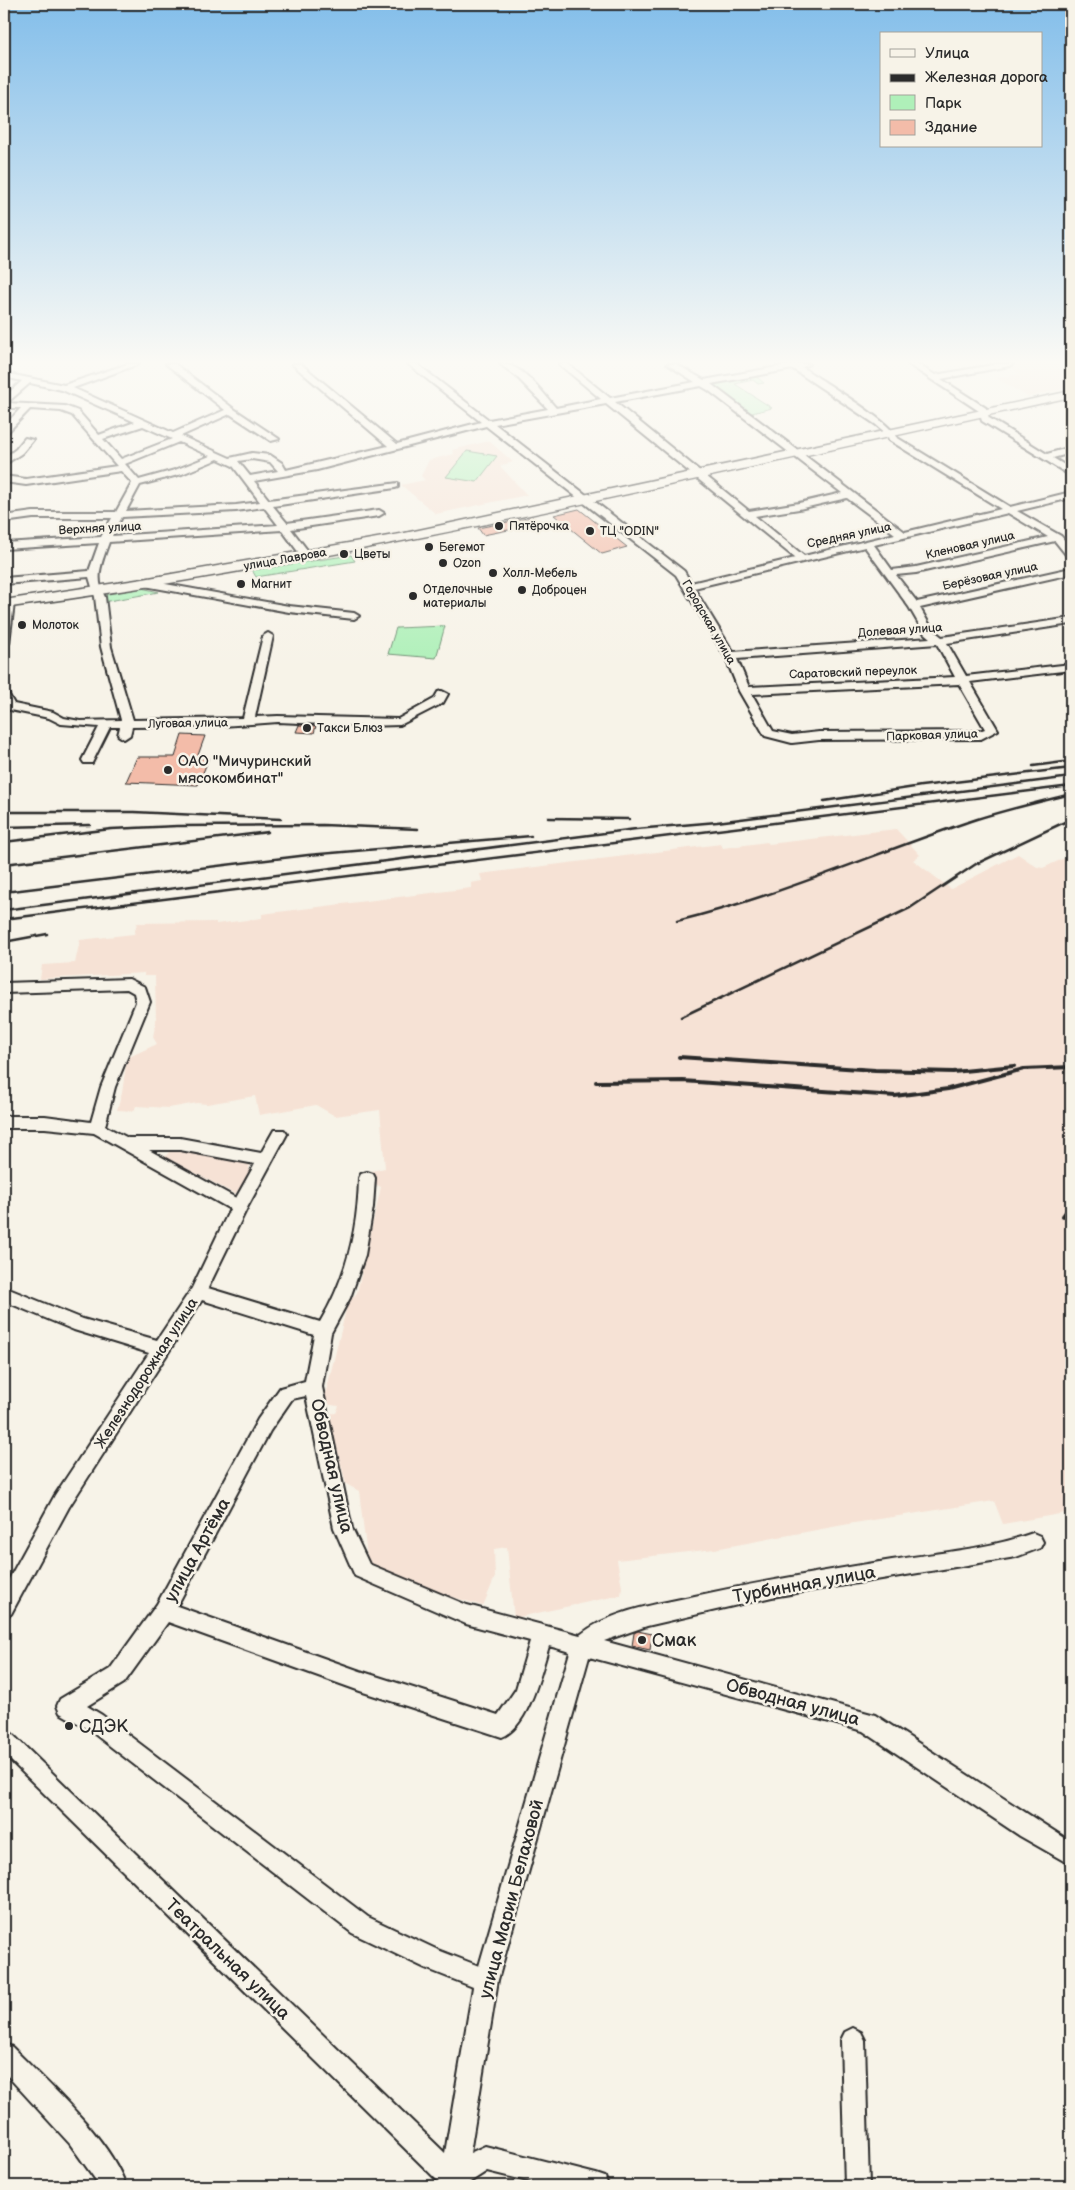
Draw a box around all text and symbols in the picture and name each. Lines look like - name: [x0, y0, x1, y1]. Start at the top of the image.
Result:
- legend: [880, 32, 1042, 148]
- text: Улица: [925, 44, 970, 63]
- text: Железная дорога: [925, 68, 1048, 87]
- text: Парк: [925, 94, 962, 113]
- text: Здание: [925, 118, 977, 137]
- street label: Верхняя улица: [58, 519, 142, 538]
- place label: Пятёрочка: [509, 519, 569, 534]
- street label: Средняя улица: [806, 519, 892, 552]
- marker: Пятёрочка: [493, 520, 505, 532]
- place label: ТЦ "ODIN": [600, 524, 659, 539]
- marker: ТЦ "ODIN": [584, 525, 596, 537]
- street label: Кленовая улица: [924, 528, 1016, 563]
- place label: Бегемот: [439, 540, 485, 555]
- marker: Бегемот: [423, 541, 435, 553]
- street label: улица Лаврова: [242, 545, 328, 574]
- place label: Цветы: [354, 547, 390, 562]
- marker: Цветы: [338, 548, 350, 560]
- place label: Ozon: [453, 556, 481, 571]
- marker: Ozon: [437, 557, 449, 569]
- street label: Берёзовая улица: [941, 559, 1039, 594]
- place label: Холл-Мебель: [503, 566, 577, 581]
- marker: Холл-Мебель: [487, 567, 499, 579]
- place label: Магнит: [251, 577, 292, 592]
- street label: Городская улица: [678, 577, 739, 667]
- marker: Магнит: [235, 578, 247, 590]
- place label: Отделочные материалы: [423, 582, 493, 611]
- place label: Доброцен: [532, 583, 587, 598]
- marker: Доброцен: [516, 584, 528, 596]
- marker: Отделочные материалы: [407, 590, 419, 602]
- place label: Молоток: [32, 618, 80, 633]
- marker: Молоток: [16, 619, 28, 631]
- street label: Долевая улица: [857, 620, 943, 641]
- street label: Саратовский переулок: [789, 663, 918, 682]
- street label: Луговая улица: [147, 715, 228, 732]
- place label: Такси Блюз: [317, 721, 383, 736]
- marker: Такси Блюз: [301, 722, 313, 734]
- street label: Парковая улица: [886, 726, 978, 745]
- place label: ОАО "Мичуринский мясокомбинат": [178, 752, 312, 788]
- marker: ОАО "Мичуринский мясокомбинат": [162, 764, 174, 776]
- street label: Железнодорожная улица: [90, 1294, 202, 1452]
- street label: Обводная улица: [306, 1397, 357, 1536]
- street label: улица Артёма: [160, 1494, 235, 1606]
- street label: Турбинная улица: [731, 1562, 877, 1607]
- place label: Смак: [652, 1630, 697, 1651]
- marker: Смак: [636, 1634, 648, 1646]
- street label: Обводная улица: [724, 1675, 862, 1731]
- place label: СДЭК: [79, 1716, 128, 1737]
- marker: СДЭК: [63, 1720, 75, 1732]
- street label: улица Марии Белаховой: [475, 1797, 548, 2001]
- street label: Театральная улица: [161, 1895, 295, 2024]

